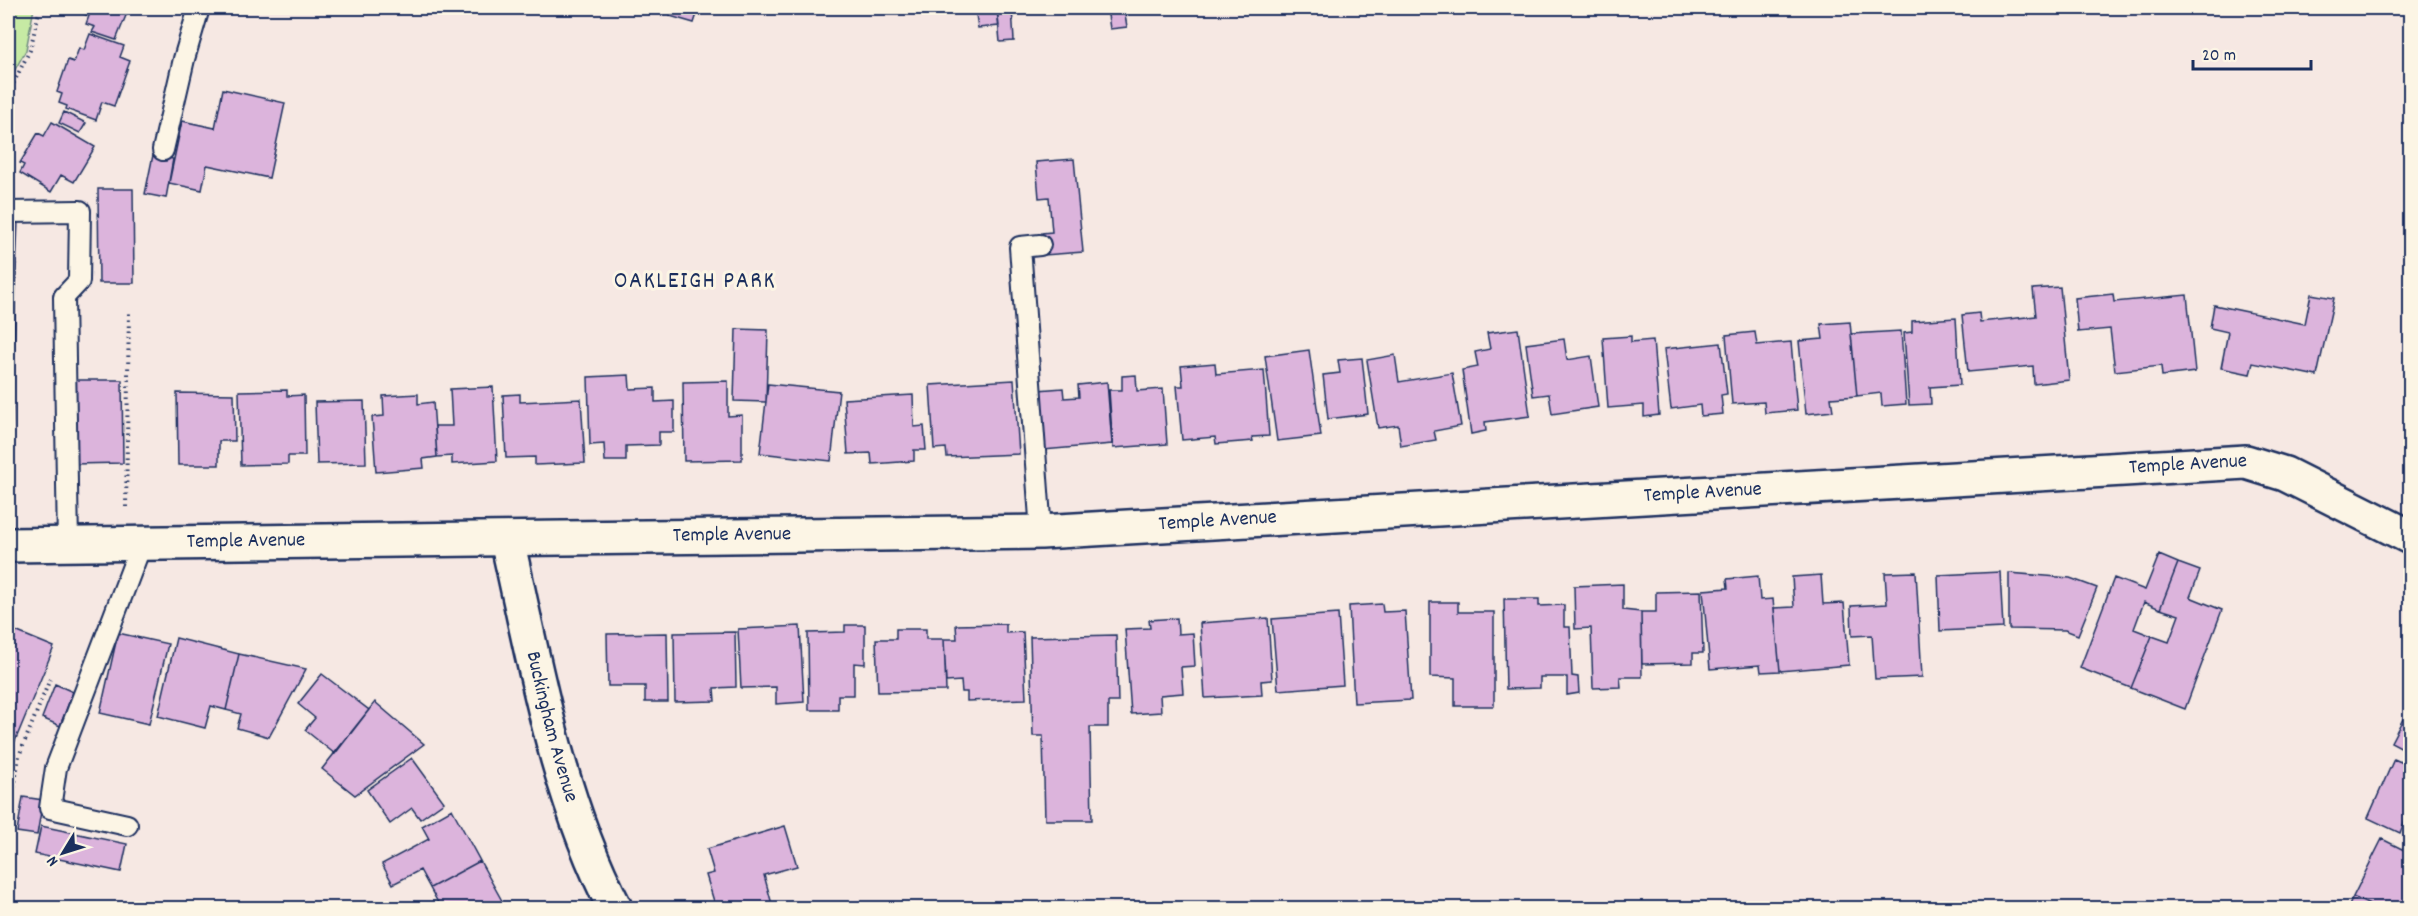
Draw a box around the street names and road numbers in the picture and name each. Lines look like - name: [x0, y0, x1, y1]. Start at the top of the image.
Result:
- street label: Temple Avenue: [2128, 447, 2248, 484]
- street label: Temple Avenue: [1643, 475, 1763, 512]
- street label: Temple Avenue: [1158, 503, 1278, 540]
- street label: Temple Avenue: [673, 520, 791, 552]
- street label: Temple Avenue: [187, 526, 305, 558]
- street label: Buckingham Avenue: [517, 649, 585, 806]

